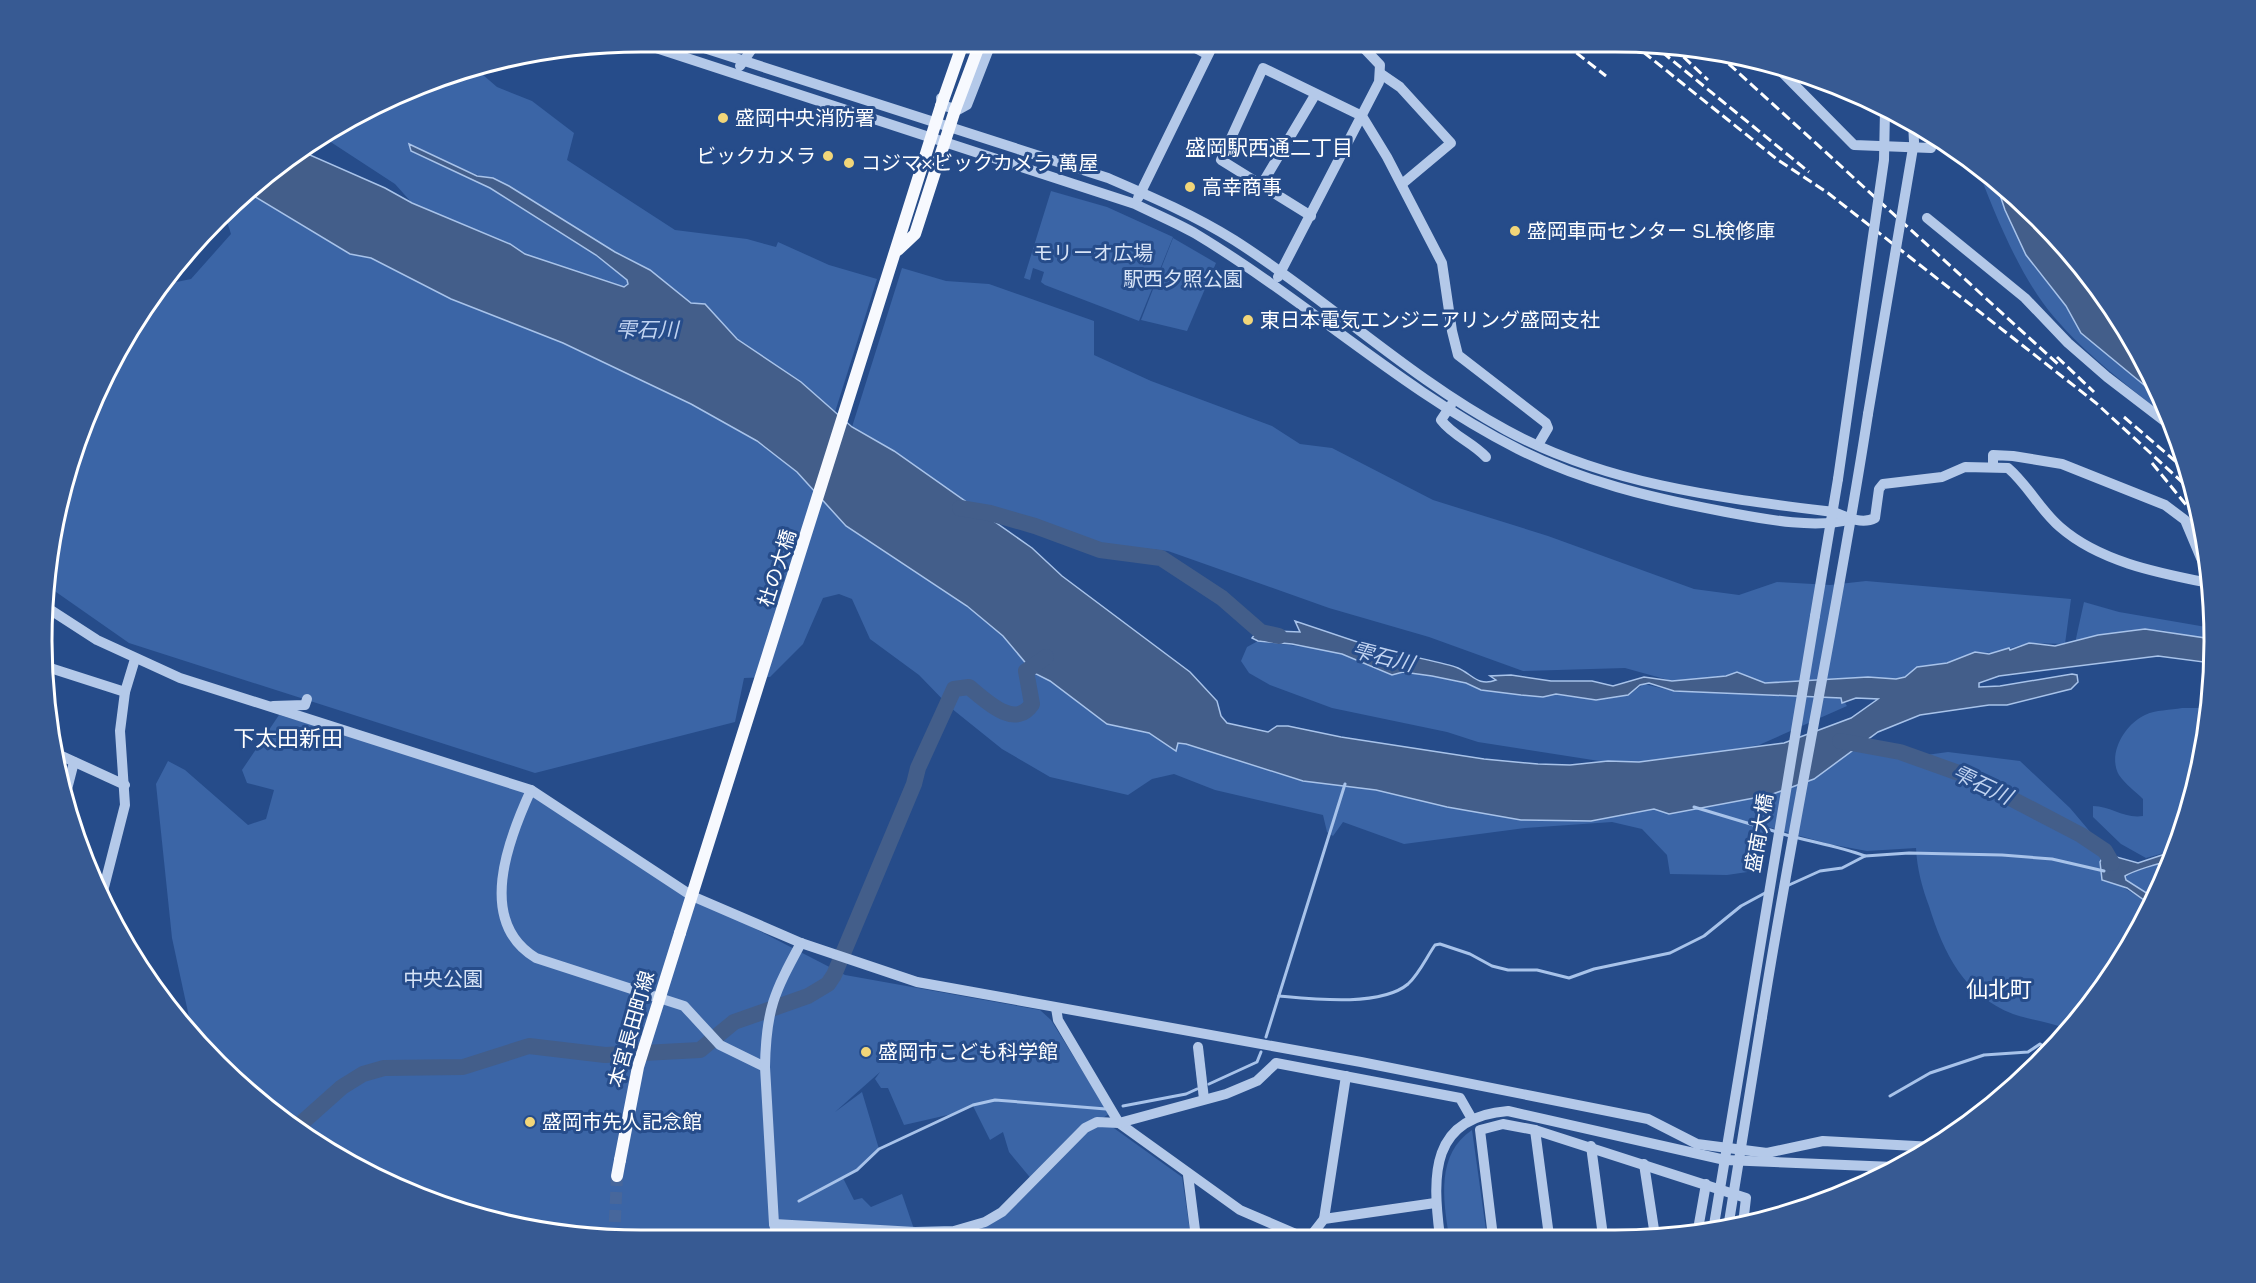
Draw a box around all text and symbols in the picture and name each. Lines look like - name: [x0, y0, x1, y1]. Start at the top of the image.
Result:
- place label: 盛岡中央消防署: [735, 105, 875, 132]
- marker: 盛岡中央消防署: [716, 111, 730, 125]
- district label: 盛岡駅西通二丁目: [1185, 134, 1353, 162]
- place label: ビックカメラ: [696, 143, 816, 170]
- marker: ビックカメラ: [821, 149, 835, 163]
- place label: コジマ×ビックカメラ 萬屋: [861, 150, 1098, 177]
- marker: コジマ×ビックカメラ 萬屋: [842, 156, 856, 170]
- place label: 高幸商事: [1202, 174, 1282, 201]
- marker: 高幸商事: [1183, 180, 1197, 194]
- place label: 盛岡車両センター SL検修庫: [1527, 218, 1775, 245]
- marker: 盛岡車両センター SL検修庫: [1508, 224, 1522, 238]
- park label: モリーオ広場: [1033, 240, 1153, 267]
- park label: 駅西夕照公園: [1123, 266, 1243, 293]
- place label: 東日本電気エンジニアリング盛岡支社: [1260, 307, 1600, 334]
- marker: 東日本電気エンジニアリング盛岡支社: [1241, 313, 1255, 327]
- water label: 雫石川: [616, 316, 680, 344]
- street label: 杜の大橋: [752, 526, 803, 610]
- water label: 雫石川: [1349, 636, 1419, 679]
- district label: 下太田新田: [233, 724, 343, 754]
- water label: 雫石川: [1948, 759, 2018, 812]
- street label: 盛南大橋: [1739, 791, 1780, 875]
- park label: 中央公園: [403, 966, 483, 993]
- street label: 本宮長田町線: [602, 968, 661, 1091]
- district label: 仙北町: [1966, 975, 2032, 1005]
- place label: 盛岡市こども科学館: [878, 1039, 1058, 1066]
- marker: 盛岡市こども科学館: [859, 1045, 873, 1059]
- place label: 盛岡市先人記念館: [542, 1109, 702, 1136]
- marker: 盛岡市先人記念館: [523, 1115, 537, 1129]

